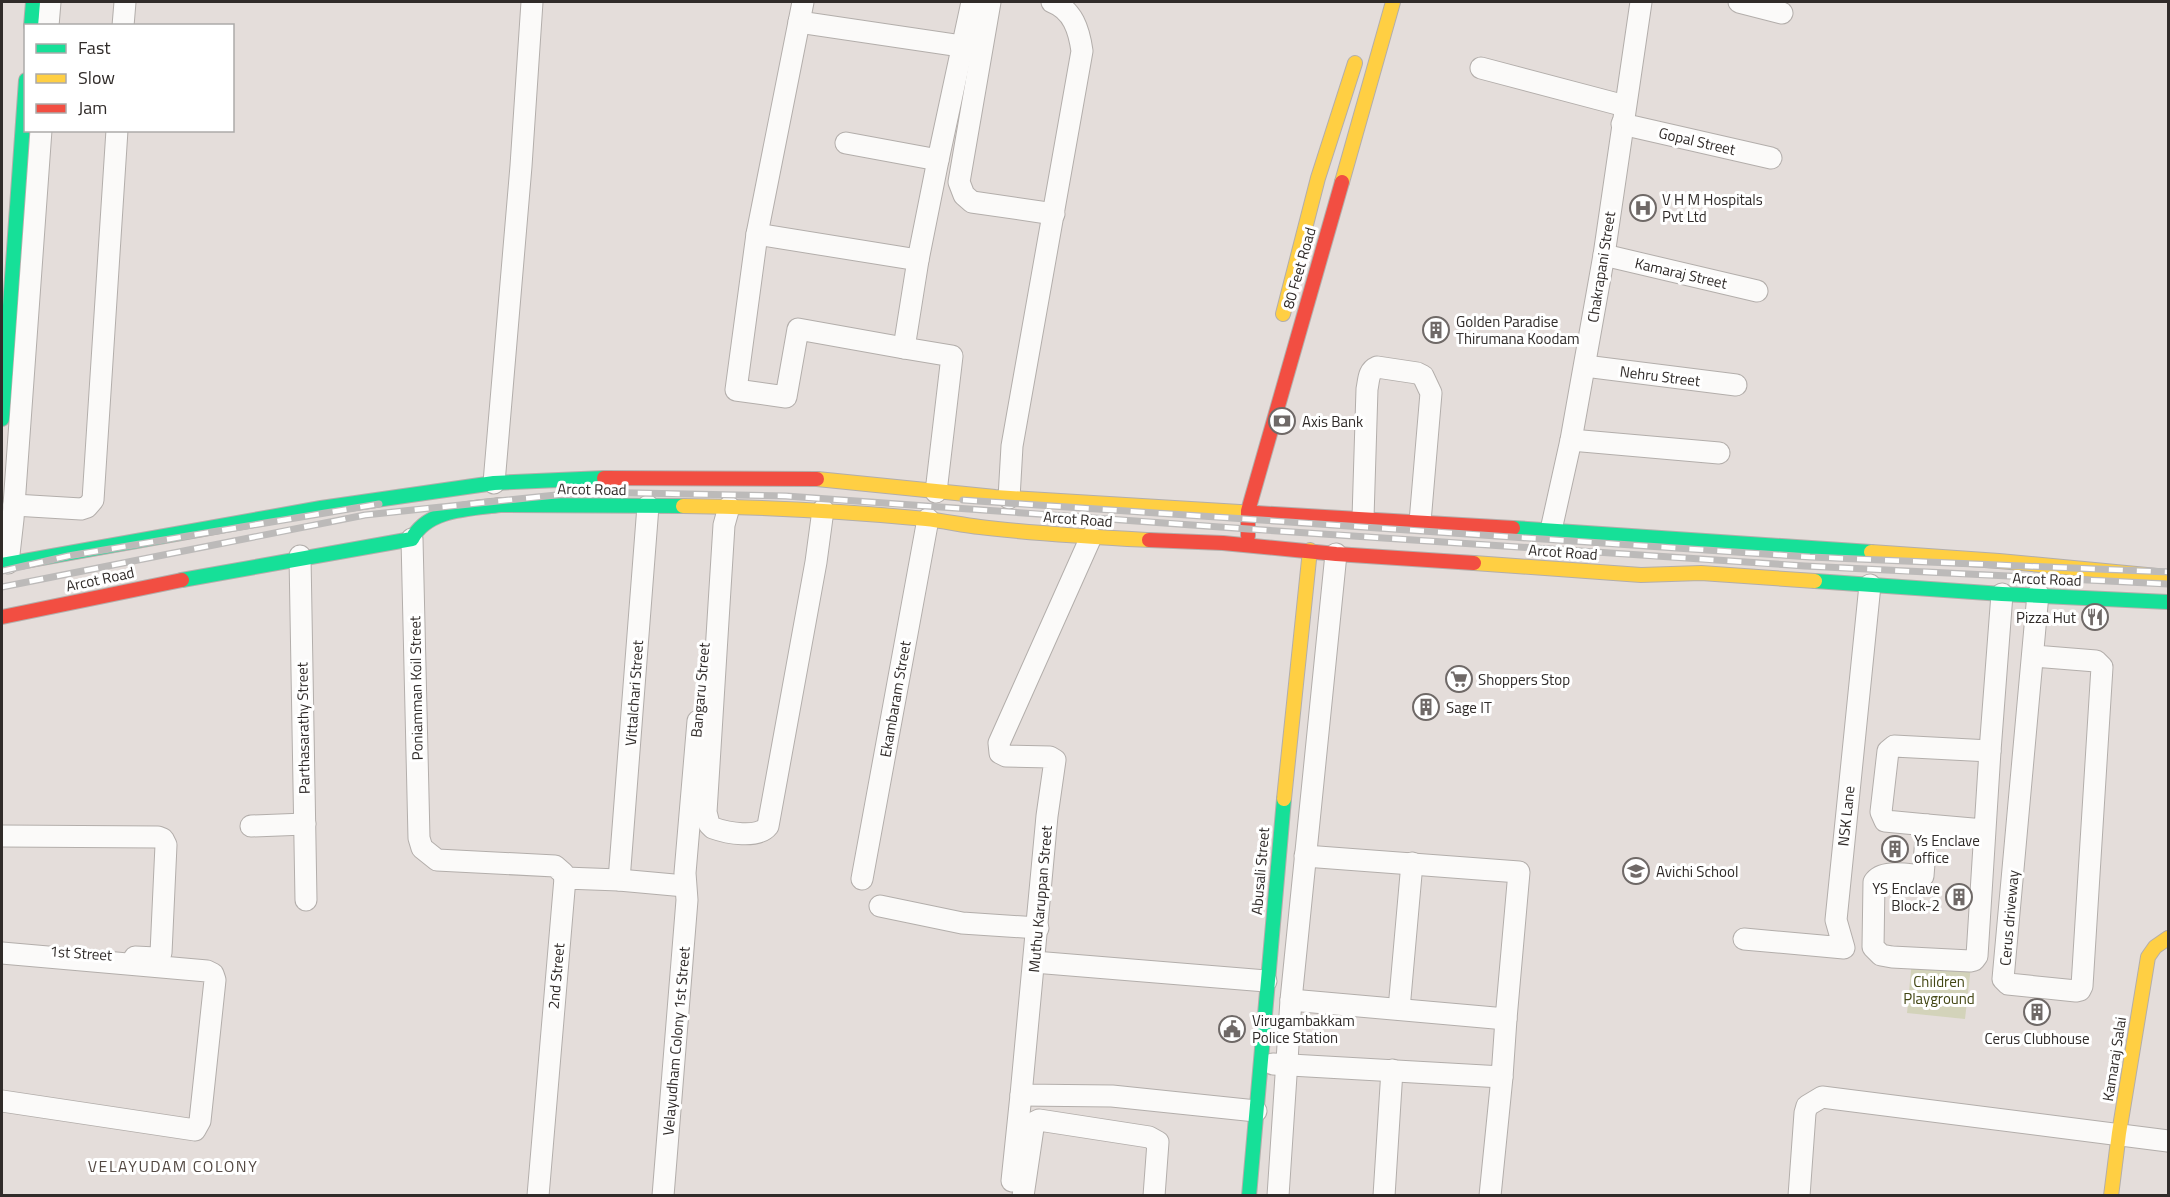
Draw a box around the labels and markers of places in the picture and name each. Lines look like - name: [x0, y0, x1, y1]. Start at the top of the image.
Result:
- place label: V H M Hospitals Pvt Ltd: [1662, 188, 1763, 228]
- hospital icon: V H M Hospitals Pvt Ltd: [1628, 193, 1658, 223]
- place label: Golden Paradise Thirumana Koodam: [1456, 310, 1579, 350]
- building icon: Golden Paradise Thirumana Koodam: [1421, 315, 1451, 345]
- bank icon: Axis Bank: [1267, 406, 1297, 436]
- place label: Axis Bank: [1302, 410, 1363, 433]
- restaurant icon: Pizza Hut: [2080, 602, 2110, 632]
- place label: Pizza Hut: [2016, 606, 2077, 629]
- supermarket icon: Shoppers Stop: [1444, 664, 1474, 694]
- place label: Shoppers Stop: [1478, 668, 1570, 691]
- building icon: Sage IT: [1411, 692, 1441, 722]
- place label: Sage IT: [1446, 696, 1492, 719]
- place label: Ys Enclave office: [1914, 829, 1980, 869]
- building icon: Ys Enclave office: [1880, 834, 1910, 864]
- school or university icon: Avichi School: [1621, 856, 1651, 886]
- place label: Avichi School: [1656, 860, 1738, 883]
- place label: YS Enclave Block-2: [1872, 877, 1940, 917]
- building icon: YS Enclave Block-2: [1944, 882, 1974, 912]
- building icon: Cerus Clubhouse: [2022, 997, 2052, 1027]
- place label: Virugambakkam Police Station: [1252, 1009, 1355, 1049]
- public building icon: Virugambakkam Police Station: [1217, 1014, 1247, 1044]
- place label: Cerus Clubhouse: [1985, 1027, 2090, 1050]

